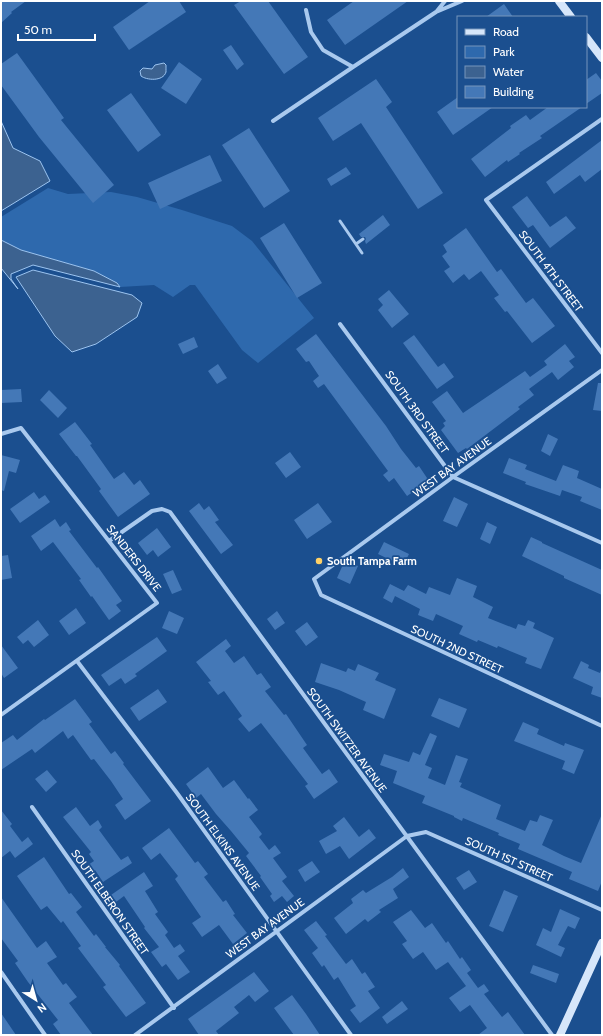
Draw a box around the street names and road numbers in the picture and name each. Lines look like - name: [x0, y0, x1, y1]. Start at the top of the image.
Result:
- street label: SOUTH 4TH STREET: [516, 228, 586, 315]
- street label: SOUTH 3RD STREET: [382, 368, 452, 456]
- street label: WEST BAY AVENUE: [410, 434, 494, 500]
- street label: SANDERS DRIVE: [104, 522, 164, 594]
- street label: SOUTH 2ND STREET: [409, 622, 505, 677]
- street label: SOUTH SWITZER AVENUE: [304, 685, 390, 795]
- street label: SOUTH ELKINS AVENUE: [183, 791, 263, 893]
- street label: SOUTH 1ST STREET: [463, 833, 555, 885]
- street label: SOUTH ELBERON STREET: [68, 847, 152, 958]
- street label: WEST BAY AVENUE: [223, 895, 307, 961]

